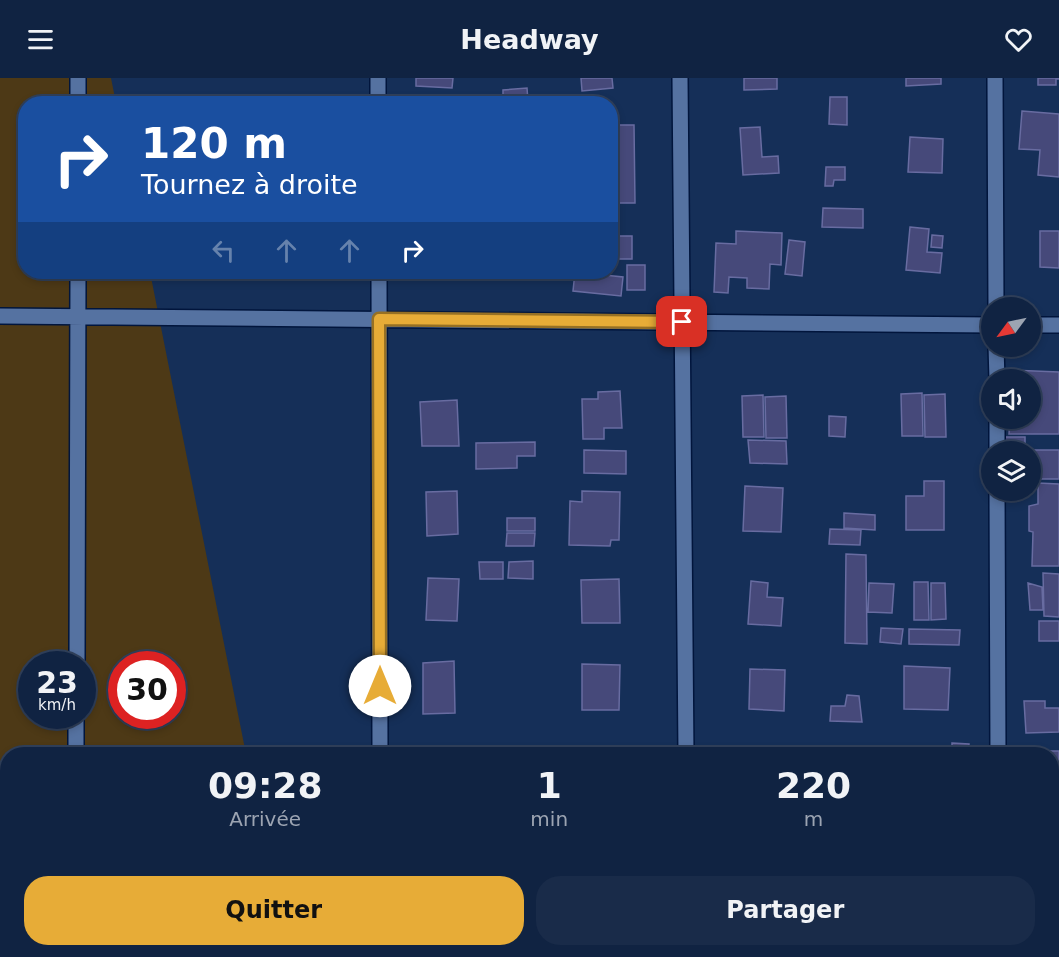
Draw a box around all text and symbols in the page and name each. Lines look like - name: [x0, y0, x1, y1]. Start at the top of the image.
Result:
- icon: menu: [24, 23, 57, 56]
- icon: heart: [1002, 23, 1035, 56]
- text: Headway: [460, 24, 599, 55]
- text: 120 m: [141, 119, 287, 168]
- icon: right: [42, 120, 120, 198]
- text: Tournez à droite: [141, 169, 358, 200]
- icon: left: [207, 234, 240, 267]
- icon: ahead: [270, 234, 303, 267]
- icon: ahead: [333, 234, 366, 267]
- icon: right: [396, 234, 429, 267]
- pin: [656, 296, 707, 347]
- north arrow: [981, 297, 1041, 357]
- map controls: [981, 297, 1041, 501]
- icon: arrive: [665, 305, 698, 338]
- button: sound: [981, 369, 1041, 429]
- button: layers: [981, 441, 1041, 501]
- speed limit sign: 30: [108, 651, 186, 729]
- position arrow: [348, 654, 412, 718]
- text: 23: [36, 665, 78, 700]
- text: km/h: [38, 696, 76, 714]
- text: 09:28: [208, 765, 322, 806]
- text: 1: [537, 765, 562, 806]
- text: 220: [776, 765, 851, 806]
- text: Arrivée: [229, 807, 301, 831]
- text: min: [530, 807, 568, 831]
- text: m: [804, 807, 823, 831]
- button: Quitter: [24, 876, 524, 945]
- button: Partager: [536, 876, 1035, 945]

